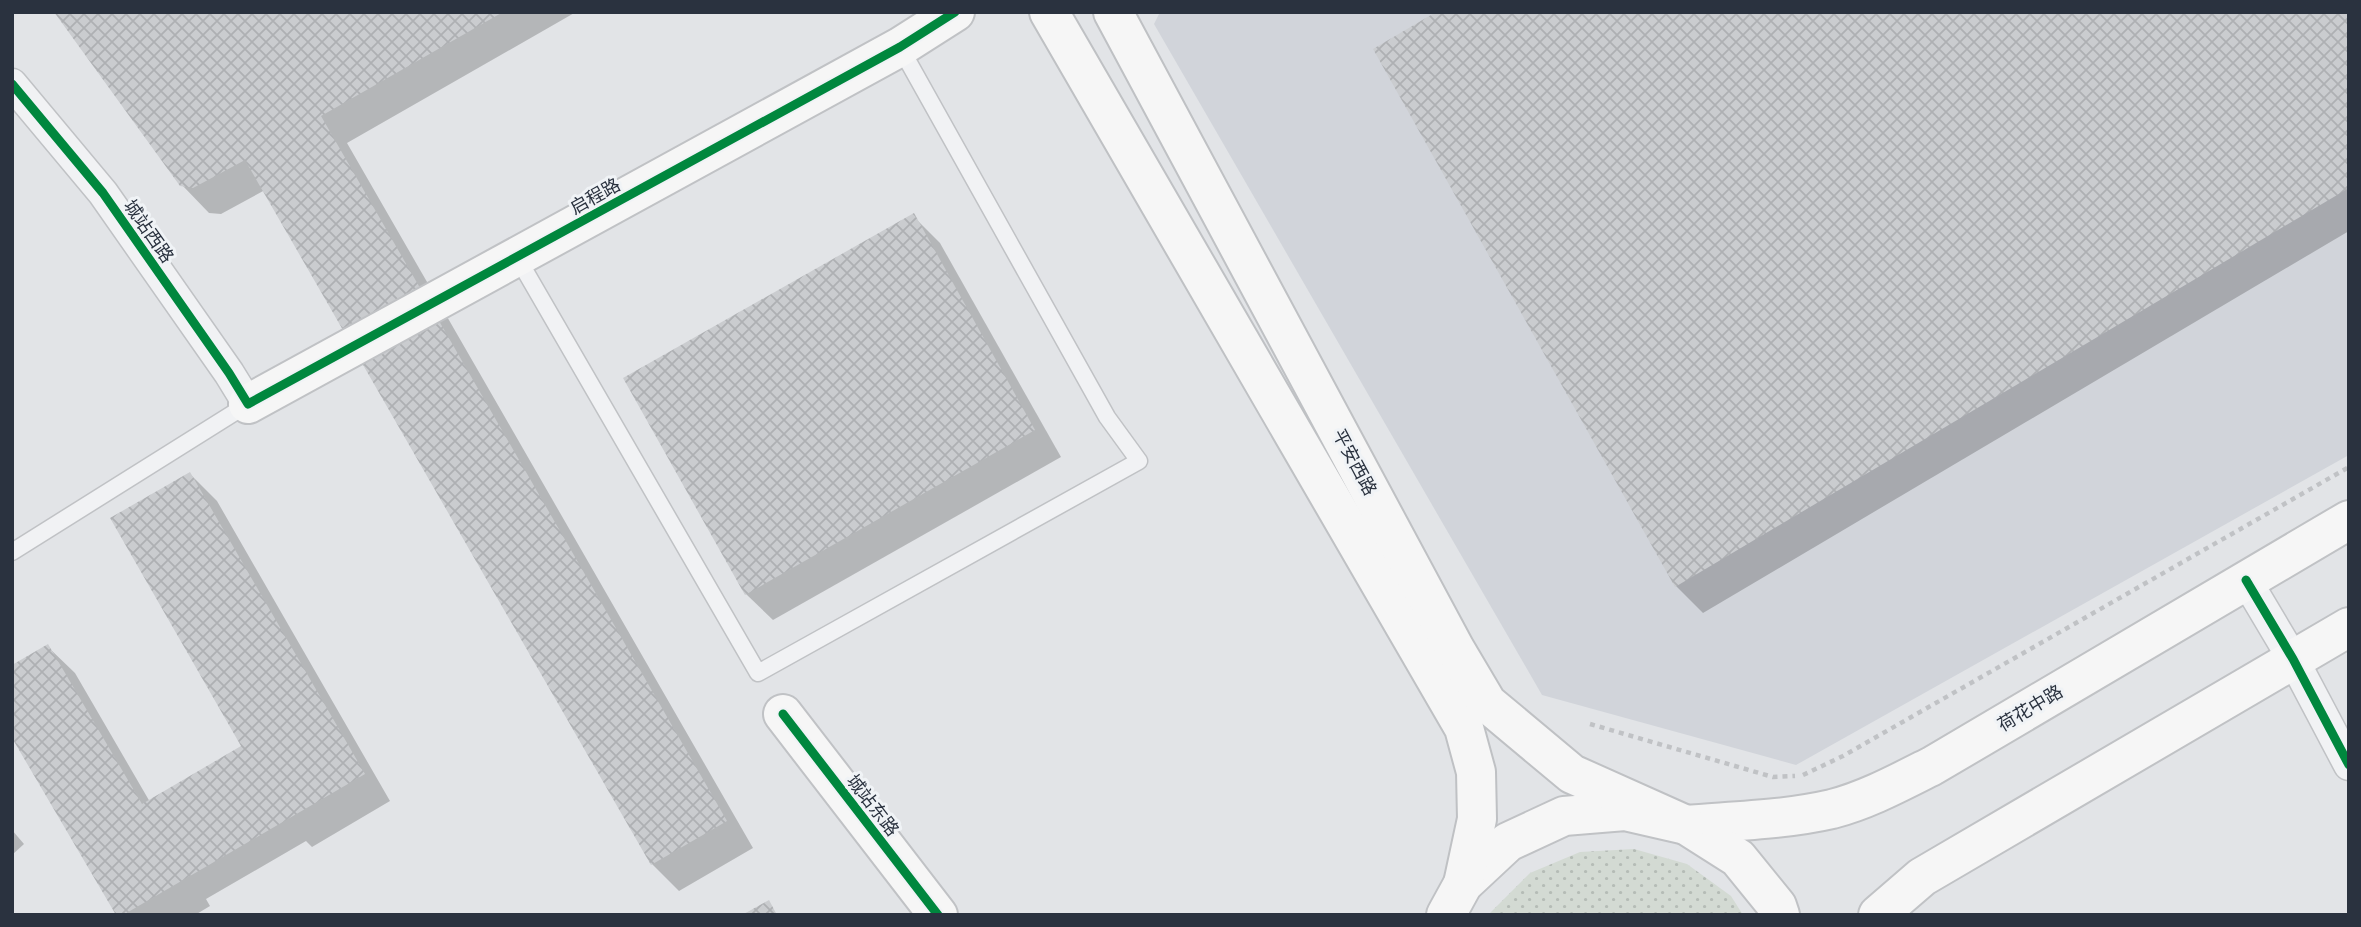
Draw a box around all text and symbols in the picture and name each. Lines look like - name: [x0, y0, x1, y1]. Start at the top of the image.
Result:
- street label: 启程路: [566, 174, 624, 218]
- street label: 城站西路: [120, 195, 178, 267]
- street label: 平安西路: [1329, 425, 1381, 499]
- street label: 荷花中路: [1994, 680, 2066, 736]
- street label: 城站东路: [843, 770, 903, 840]

